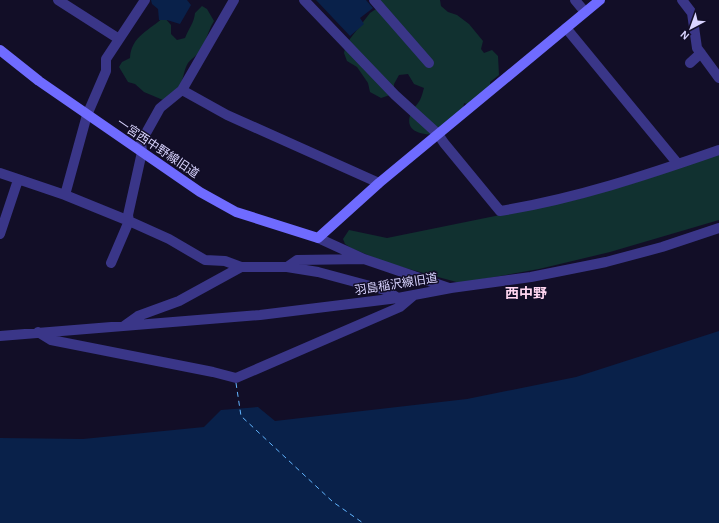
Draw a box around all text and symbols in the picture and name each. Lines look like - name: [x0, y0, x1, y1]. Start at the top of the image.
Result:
- north arrow: [671, 8, 711, 48]
- text: N: [678, 29, 691, 42]
- street label: 一宮西中野線旧道: [115, 115, 202, 180]
- street label: 羽島稲沢線旧道: [353, 271, 438, 296]
- district label: 西中野: [505, 286, 547, 301]

